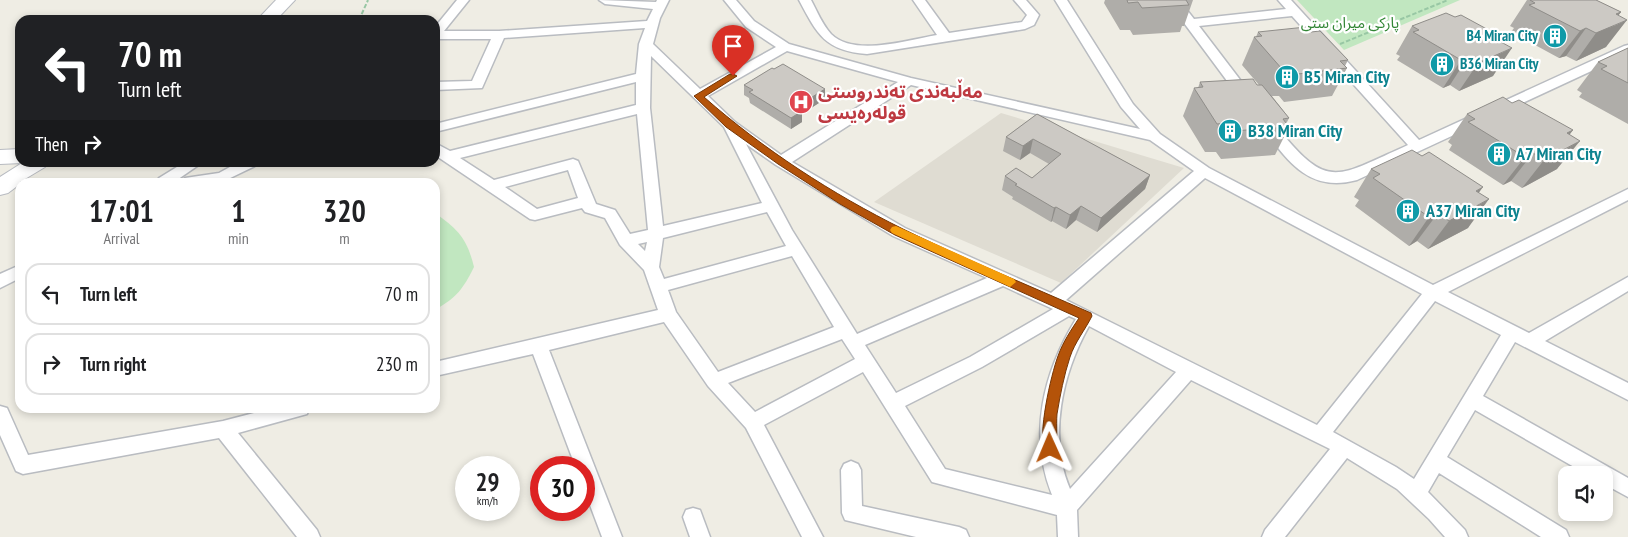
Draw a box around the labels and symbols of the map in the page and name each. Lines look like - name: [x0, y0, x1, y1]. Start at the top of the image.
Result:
- park label: پارکی میران ستی: [1301, 13, 1399, 33]
- building icon: B4 Miran City: [1542, 23, 1568, 49]
- pin: [712, 25, 754, 76]
- place label: B4 Miran City: [1467, 26, 1539, 45]
- building icon: B36 Miran City: [1429, 51, 1455, 77]
- place label: B36 Miran City: [1460, 54, 1540, 73]
- building icon: B5 Miran City: [1274, 64, 1300, 90]
- place label: B5 Miran City: [1304, 65, 1391, 88]
- place label: مەڵبەندی تەندروستی قولەرەیسی: [818, 79, 983, 124]
- hospital icon: مەڵبەندی تەندروستی قولەرەیسی: [788, 89, 814, 115]
- building icon: B38 Miran City: [1217, 118, 1243, 144]
- place label: B38 Miran City: [1248, 119, 1343, 142]
- building icon: A7 Miran City: [1486, 141, 1512, 167]
- place label: A7 Miran City: [1515, 142, 1602, 165]
- building icon: A37 Miran City: [1395, 198, 1421, 224]
- place label: A37 Miran City: [1425, 199, 1521, 222]
- position arrow: [1023, 421, 1075, 473]
- speed limit sign: 30: [530, 456, 595, 521]

